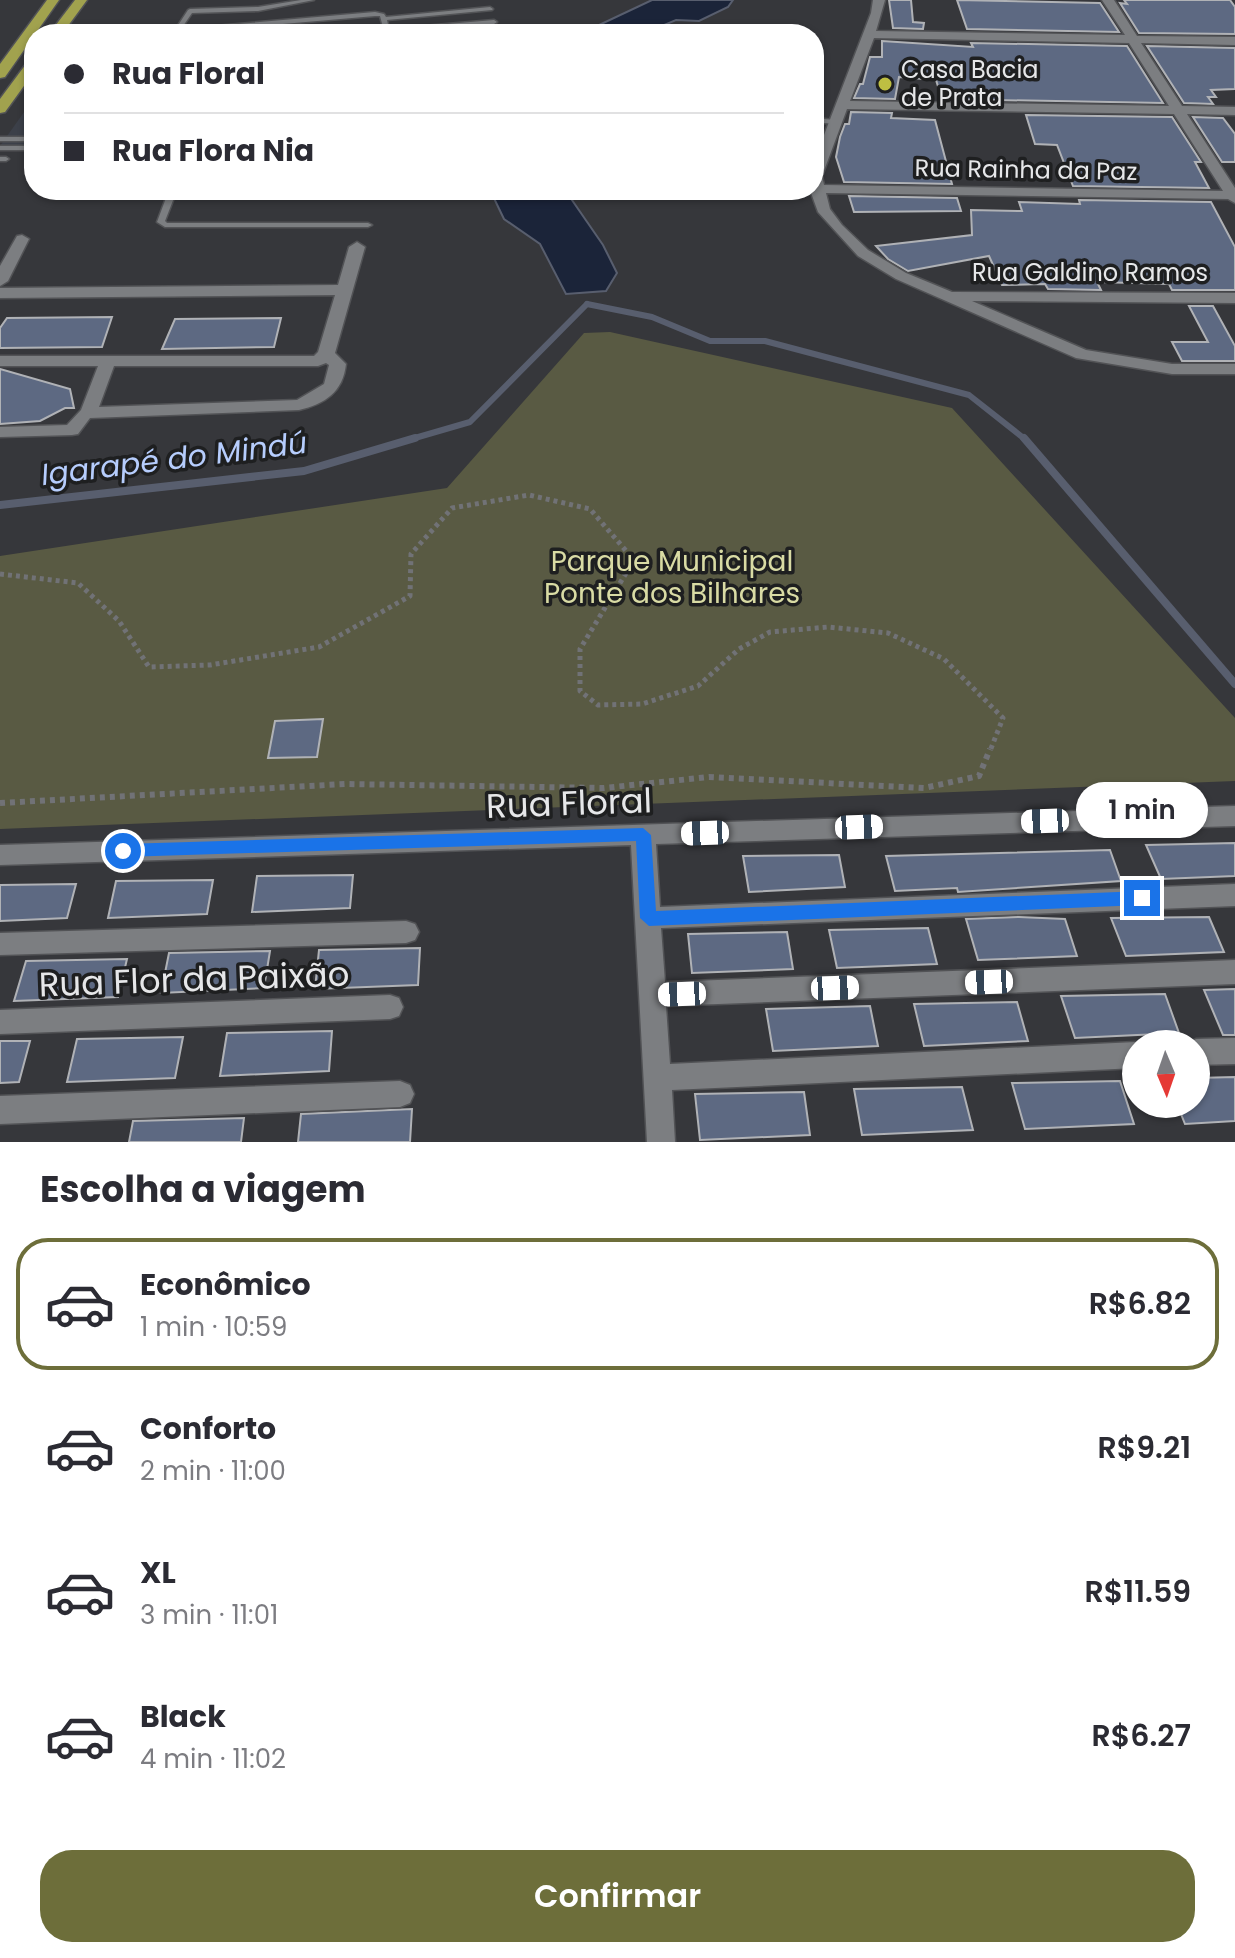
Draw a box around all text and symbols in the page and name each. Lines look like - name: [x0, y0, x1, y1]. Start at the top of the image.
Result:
- text: Rua Floral: [112, 52, 265, 95]
- place label: Casa Bacia de Prata: [901, 53, 1039, 114]
- marker: Casa Bacia de Prata: [876, 75, 894, 93]
- text: Rua Flora Nia: [112, 129, 314, 172]
- street label: Rua Rainha da Paz: [914, 151, 1138, 188]
- street label: Rua Galdino Ramos: [972, 256, 1208, 289]
- water label: Igarapé do Mindú: [39, 421, 309, 496]
- park label: Parque Municipal Ponte dos Bilhares: [544, 542, 800, 613]
- street label: Rua Floral: [485, 776, 653, 830]
- callout: 1 min: [1076, 782, 1208, 838]
- text: 1 min: [1108, 792, 1176, 828]
- car: [1021, 808, 1069, 834]
- car: [835, 814, 883, 840]
- car: [681, 820, 729, 846]
- route start: [105, 833, 141, 869]
- route end: [1124, 880, 1160, 916]
- street label: Rua Flor da Paixão: [38, 950, 350, 1008]
- car: [965, 969, 1013, 995]
- car: [811, 975, 859, 1001]
- car: [658, 981, 706, 1007]
- north arrow: [1122, 1030, 1210, 1118]
- map controls: [1122, 1030, 1210, 1118]
- text: Escolha a viagem: [40, 1164, 366, 1215]
- text: Econômico: [140, 1263, 311, 1306]
- icon: car: [44, 1268, 116, 1340]
- text: R$6.82: [1089, 1282, 1191, 1325]
- text: 1 min · 10:59: [140, 1309, 287, 1345]
- text: Conforto: [140, 1407, 276, 1450]
- icon: car: [44, 1412, 116, 1484]
- text: R$9.21: [1097, 1426, 1191, 1469]
- text: 2 min · 11:00: [140, 1453, 286, 1489]
- text: XL: [140, 1551, 176, 1594]
- icon: car: [44, 1556, 116, 1628]
- text: R$11.59: [1085, 1570, 1191, 1613]
- text: 3 min · 11:01: [140, 1597, 278, 1633]
- text: Black: [140, 1695, 226, 1738]
- icon: car: [44, 1700, 116, 1772]
- text: R$6.27: [1091, 1714, 1191, 1757]
- text: 4 min · 11:02: [140, 1741, 286, 1777]
- button: Confirmar: [40, 1850, 1195, 1942]

